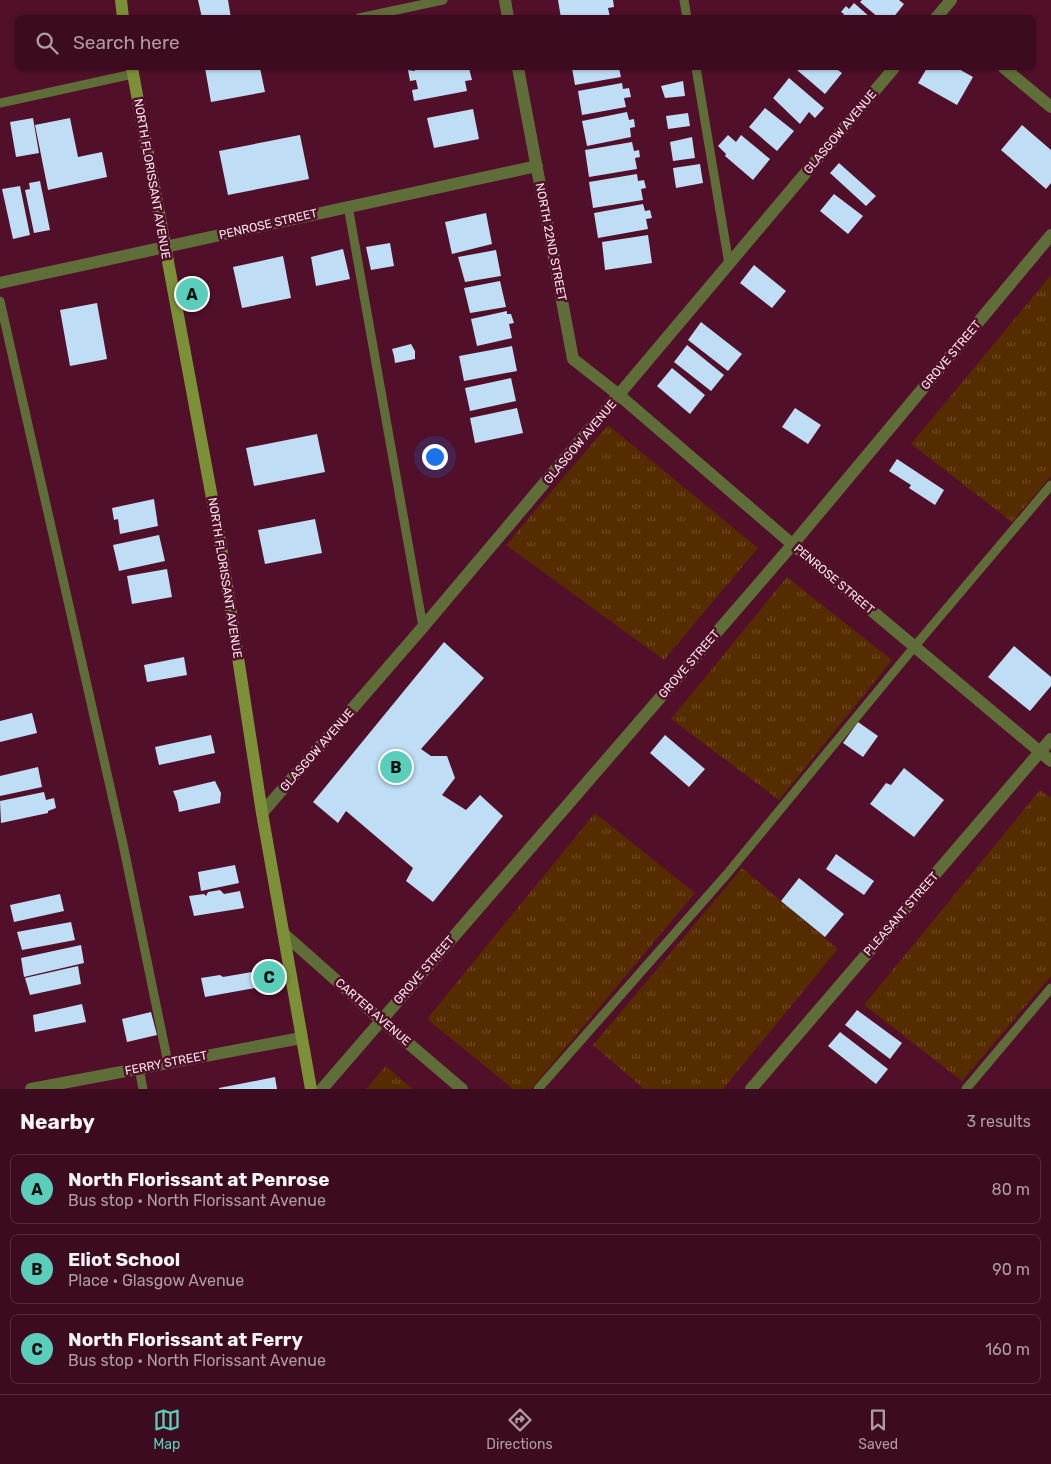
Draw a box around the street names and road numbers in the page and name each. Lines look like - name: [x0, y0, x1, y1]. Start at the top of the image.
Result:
- street label: GLASGOW AVENUE: [801, 87, 879, 177]
- street label: NORTH FLORISSANT AVENUE: [131, 98, 173, 260]
- street label: NORTH 22ND STREET: [533, 182, 569, 302]
- street label: PENROSE STREET: [217, 206, 319, 242]
- street label: GROVE STREET: [918, 318, 984, 392]
- street label: GLASGOW AVENUE: [541, 397, 619, 487]
- street label: NORTH FLORISSANT AVENUE: [205, 497, 245, 659]
- street label: PENROSE STREET: [791, 541, 877, 617]
- street label: GROVE STREET: [656, 627, 722, 701]
- street label: GLASGOW AVENUE: [277, 706, 357, 794]
- street label: PLEASANT STREET: [861, 869, 941, 959]
- street label: GROVE STREET: [391, 933, 457, 1007]
- street label: CARTER AVENUE: [333, 976, 413, 1048]
- street label: FERRY STREET: [124, 1048, 208, 1078]

